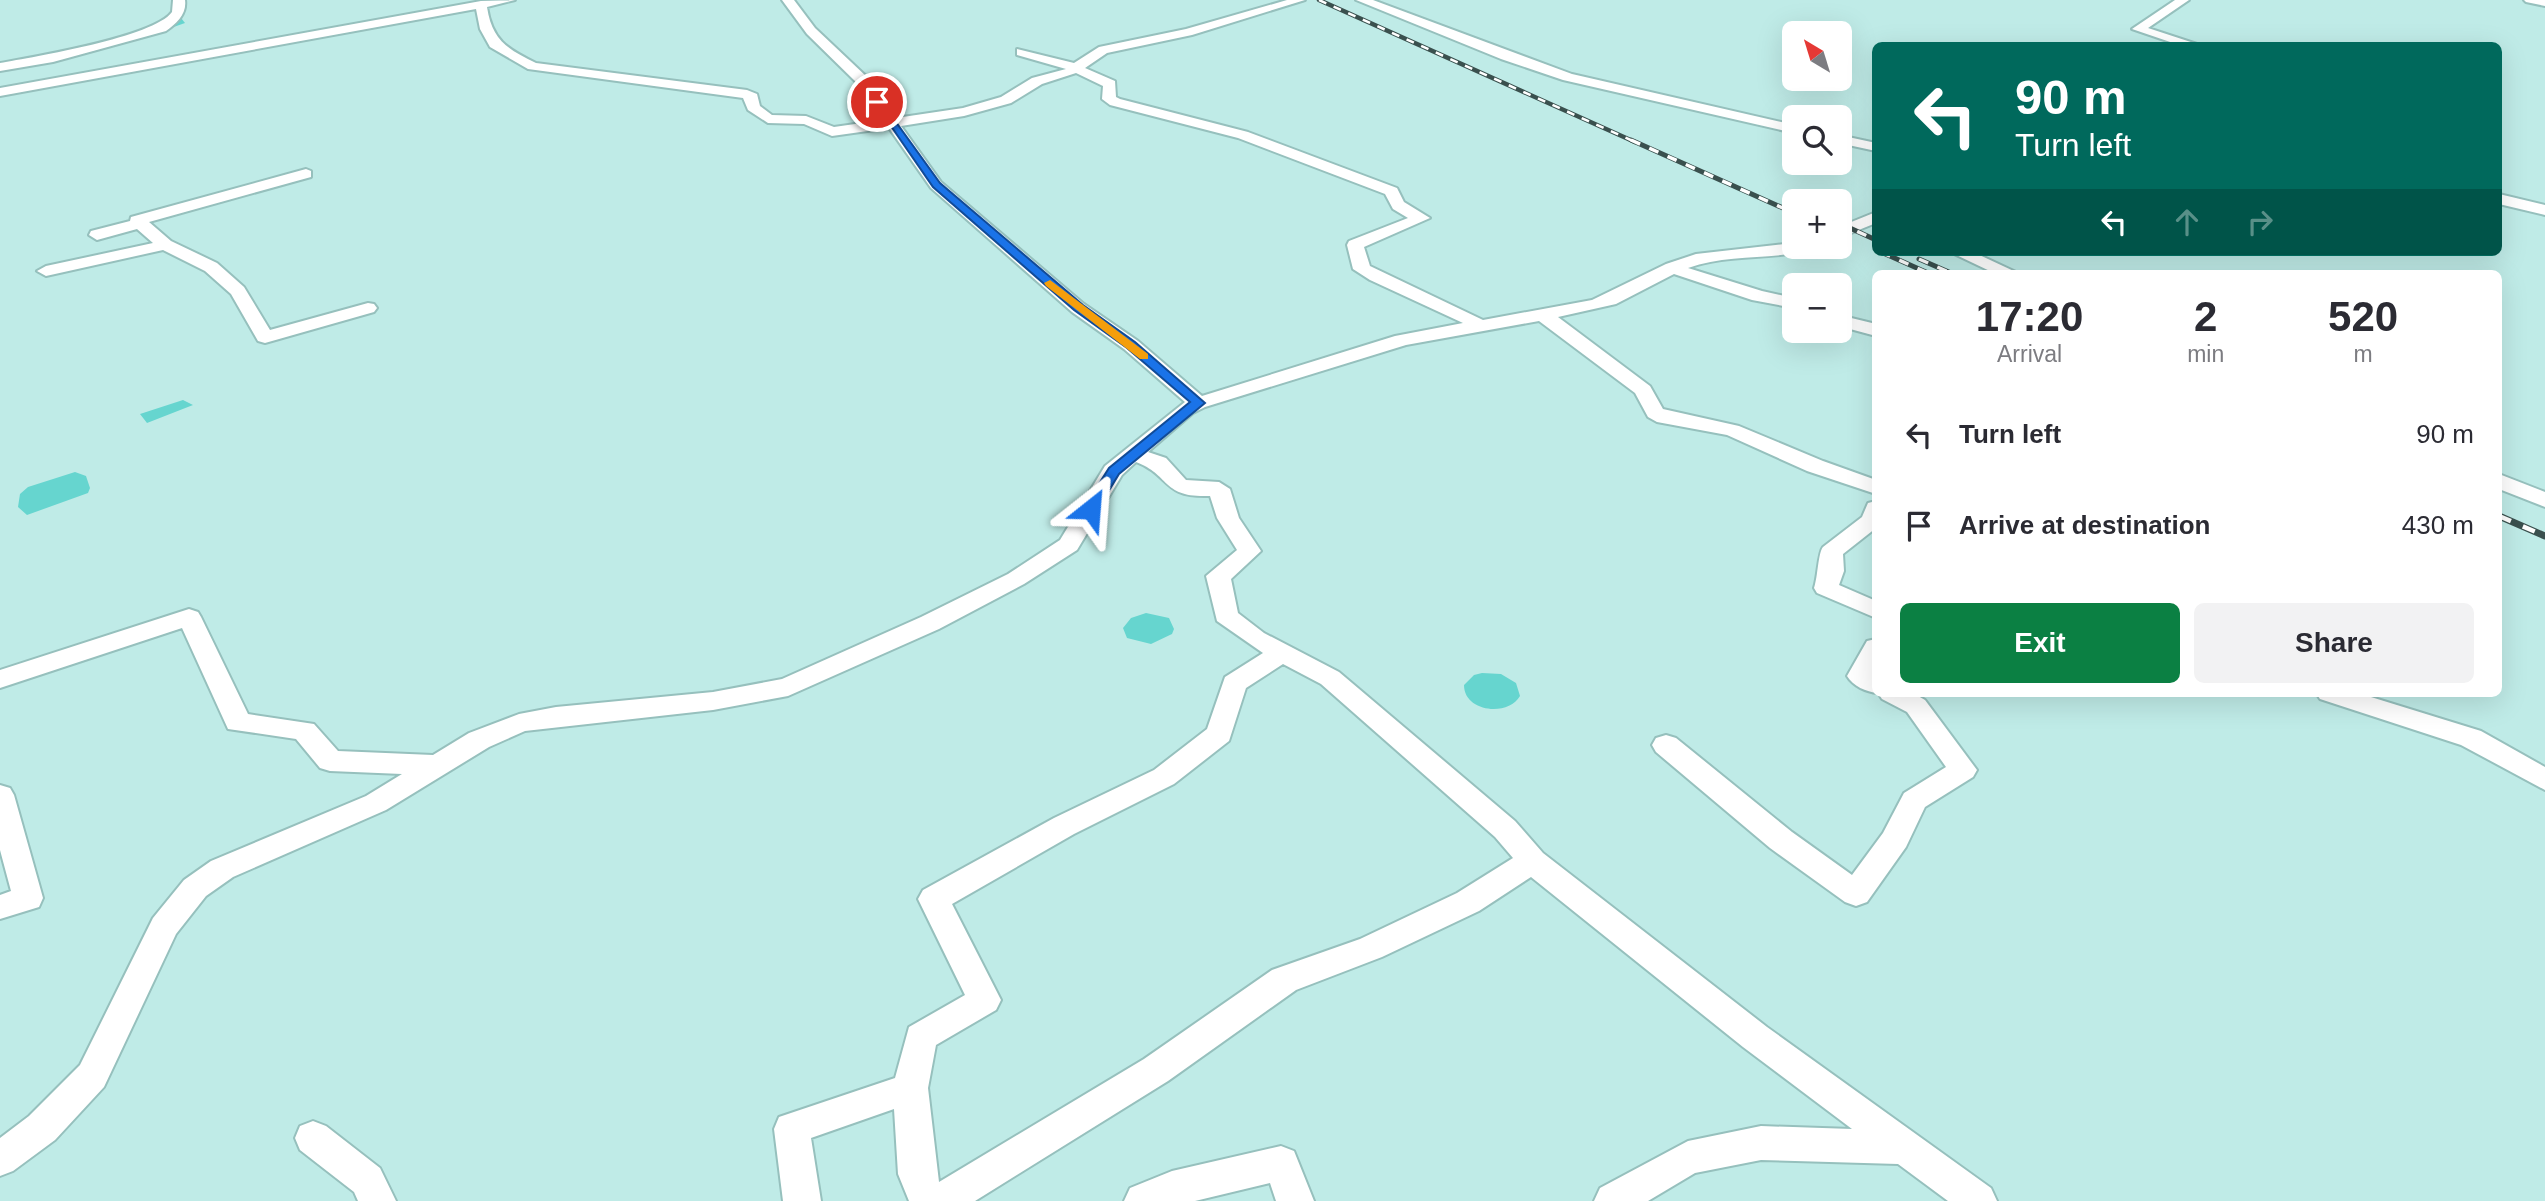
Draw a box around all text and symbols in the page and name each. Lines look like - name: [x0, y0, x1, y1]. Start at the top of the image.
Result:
- north arrow: [1782, 21, 1852, 91]
- map controls: [1782, 21, 1852, 343]
- icon: left: [1900, 70, 1991, 161]
- text: 90 m: [2015, 70, 2127, 124]
- pin: [847, 72, 907, 132]
- icon: arrive: [858, 83, 896, 121]
- button: search: [1782, 105, 1852, 175]
- text: Turn left: [2015, 127, 2131, 163]
- button: +: [1782, 189, 1852, 259]
- icon: left: [2095, 203, 2133, 241]
- icon: ahead: [2168, 203, 2206, 241]
- icon: right: [2241, 203, 2279, 241]
- button: −: [1782, 273, 1852, 343]
- text: 17:20: [1976, 293, 2083, 340]
- text: 2: [2194, 293, 2217, 340]
- text: 520: [2328, 293, 2398, 340]
- text: Arrival: [1997, 341, 2062, 367]
- text: min: [2187, 341, 2224, 367]
- text: m: [2354, 341, 2373, 367]
- icon: left: [1900, 416, 1938, 454]
- text: Turn left: [1959, 419, 2061, 449]
- text: 90 m: [2416, 419, 2474, 449]
- position arrow: [1054, 472, 1128, 546]
- icon: arrive: [1900, 507, 1938, 545]
- text: Arrive at destination: [1959, 510, 2210, 540]
- text: 430 m: [2402, 510, 2474, 540]
- button: Exit: [1900, 603, 2180, 683]
- button: Share: [2194, 603, 2474, 683]

